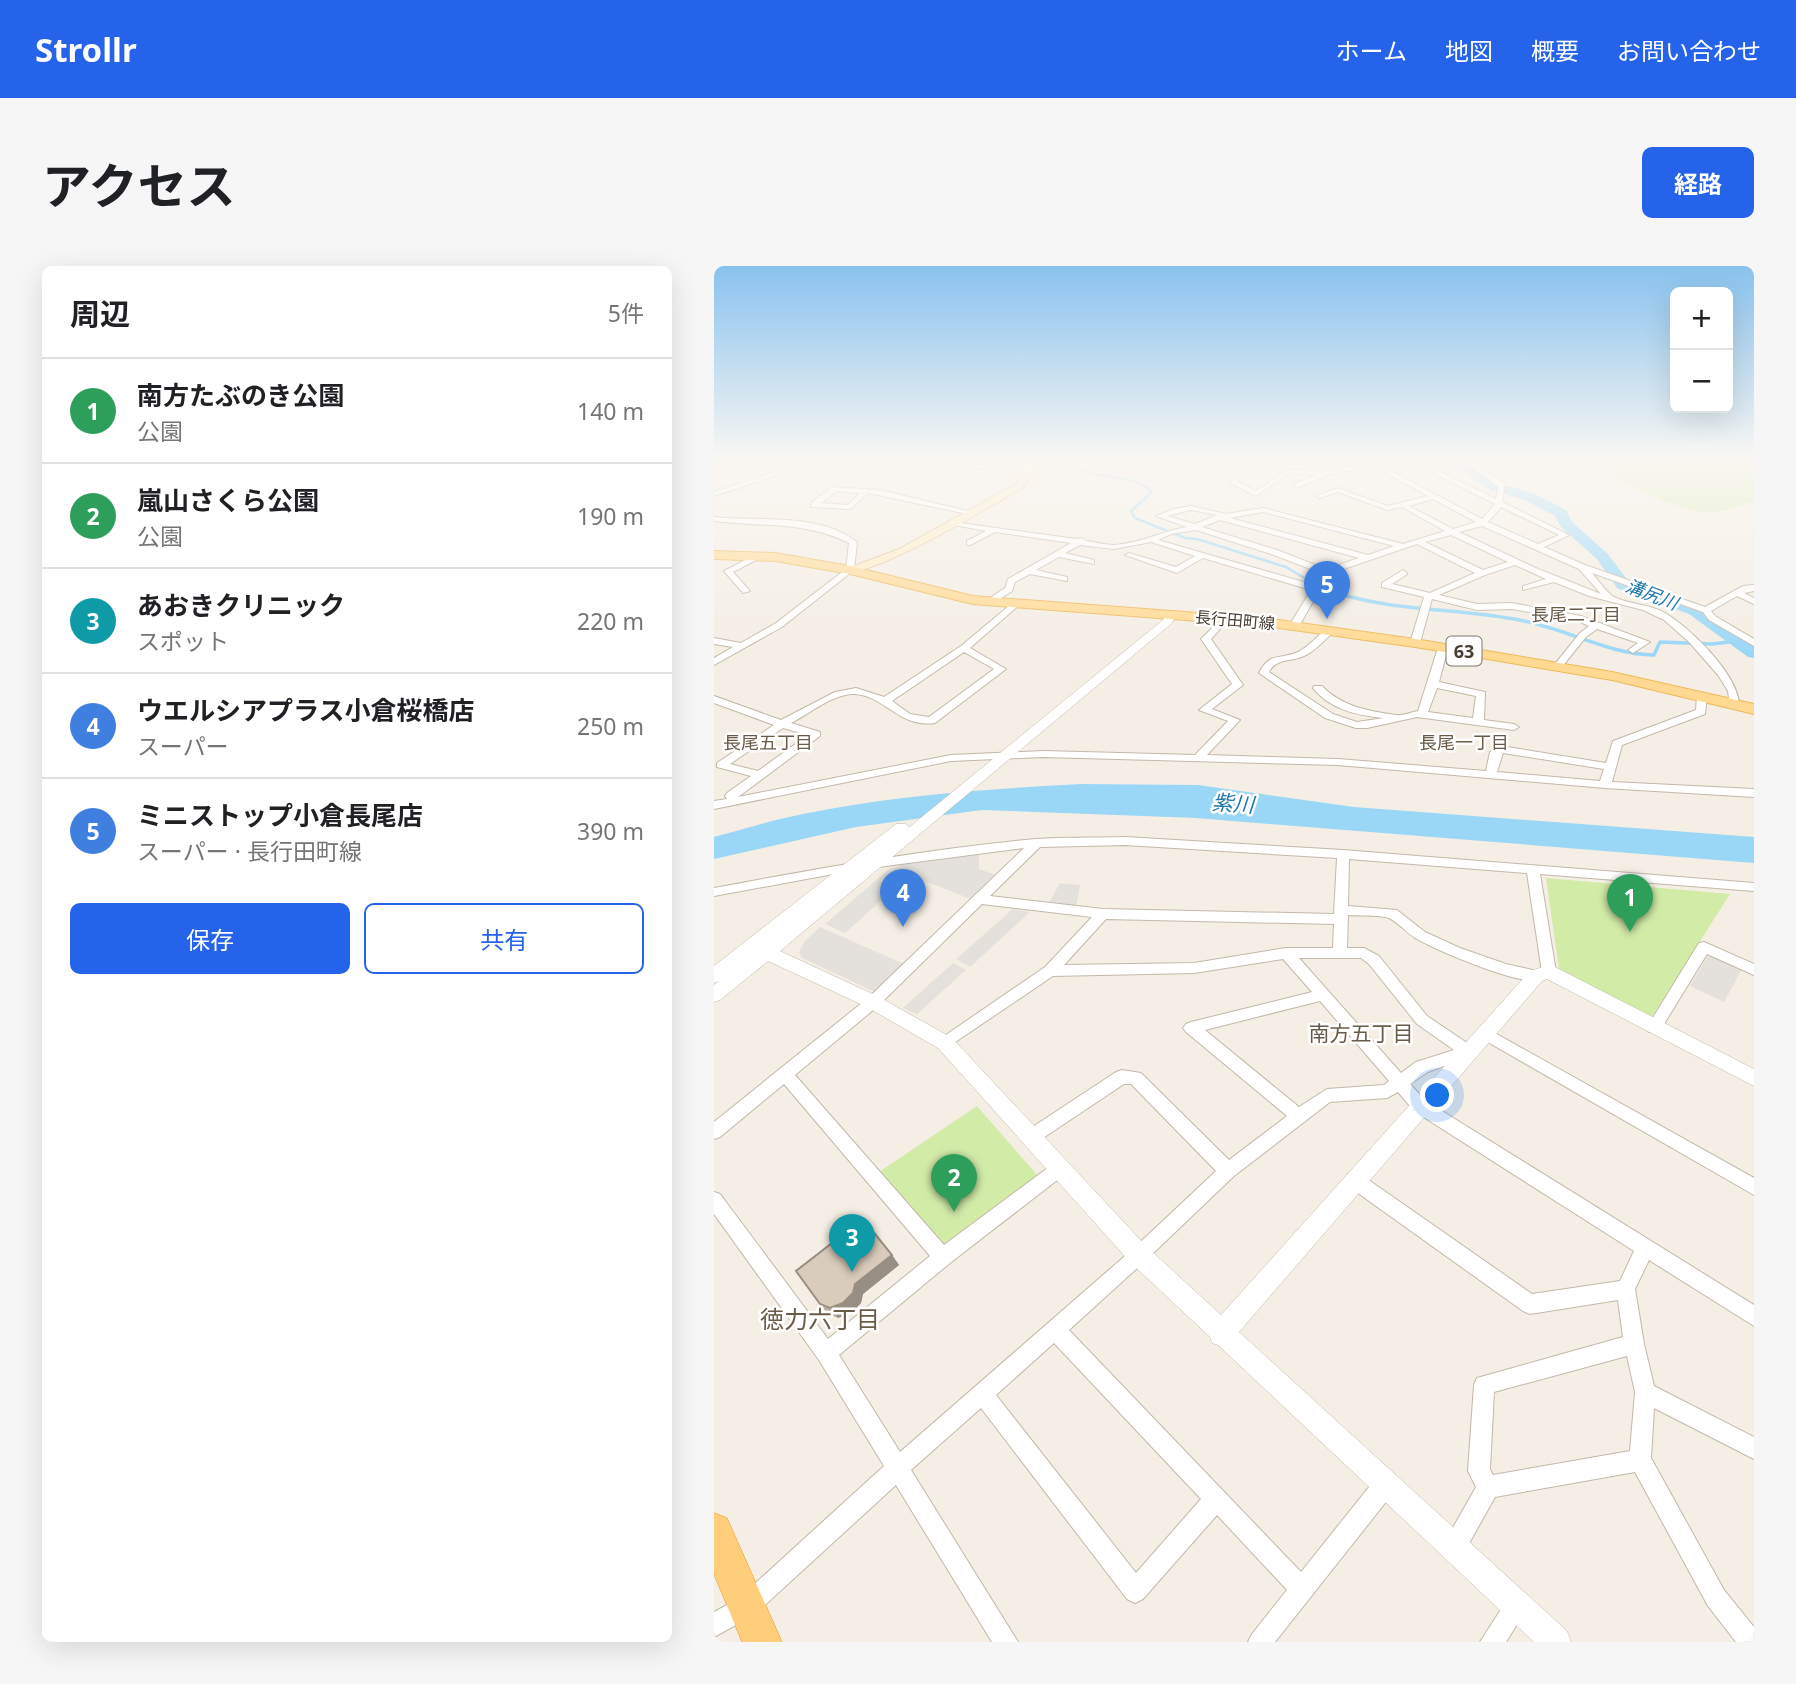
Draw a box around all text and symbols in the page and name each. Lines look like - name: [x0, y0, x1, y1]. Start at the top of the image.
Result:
- text: Strollr: [35, 27, 137, 72]
- text: ホーム: [1336, 34, 1407, 67]
- text: 地図: [1445, 34, 1493, 67]
- text: 概要: [1531, 34, 1579, 67]
- text: お問い合わせ: [1617, 34, 1761, 67]
- button: 経路: [1642, 147, 1754, 218]
- text: アクセス: [42, 152, 236, 218]
- map controls: [1670, 287, 1733, 413]
- button: +: [1670, 287, 1733, 350]
- text: 周辺: [70, 293, 130, 334]
- text: 5件: [608, 297, 644, 329]
- button: −: [1670, 350, 1733, 413]
- text: 南方たぶのき公園: [137, 377, 344, 413]
- text: 1: [86, 395, 100, 427]
- text: 140 m: [577, 395, 644, 427]
- text: 公園: [137, 415, 183, 447]
- text: 嵐山さくら公園: [137, 482, 319, 518]
- text: 2: [86, 500, 100, 532]
- text: 190 m: [577, 500, 644, 532]
- text: 公園: [137, 520, 183, 552]
- pin: 5: [1304, 561, 1350, 619]
- water label: 溝尻川: [1622, 573, 1683, 616]
- text: あおきクリニック: [137, 587, 345, 623]
- district label: 長尾二丁目: [1531, 602, 1621, 626]
- text: 3: [86, 605, 100, 637]
- text: 220 m: [577, 605, 644, 637]
- street label: 長行田町線: [1194, 606, 1276, 634]
- text: スポット: [137, 625, 229, 657]
- road number: 63: [1446, 636, 1482, 666]
- text: ウエルシアプラス小倉桜橋店: [137, 692, 474, 728]
- text: 4: [86, 710, 100, 742]
- text: 250 m: [577, 710, 644, 742]
- text: スーパー: [137, 730, 229, 762]
- district label: 長尾五丁目: [723, 730, 813, 754]
- district label: 長尾一丁目: [1419, 730, 1509, 754]
- water label: 紫川: [1211, 788, 1257, 819]
- text: ミニストップ小倉長尾店: [137, 797, 423, 833]
- text: 5: [86, 815, 100, 847]
- text: 390 m: [577, 815, 644, 847]
- text: スーパー · 長行田町線: [137, 835, 362, 867]
- pin: 4: [880, 869, 926, 927]
- pin: 1: [1607, 874, 1653, 932]
- button: 保存: [70, 903, 350, 974]
- button: 共有: [364, 903, 644, 974]
- district label: 南方五丁目: [1309, 1019, 1414, 1047]
- your location: [1420, 1078, 1454, 1112]
- pin: 2: [931, 1154, 977, 1212]
- pin: 3: [829, 1214, 875, 1272]
- district label: 徳力六丁目: [760, 1302, 880, 1335]

